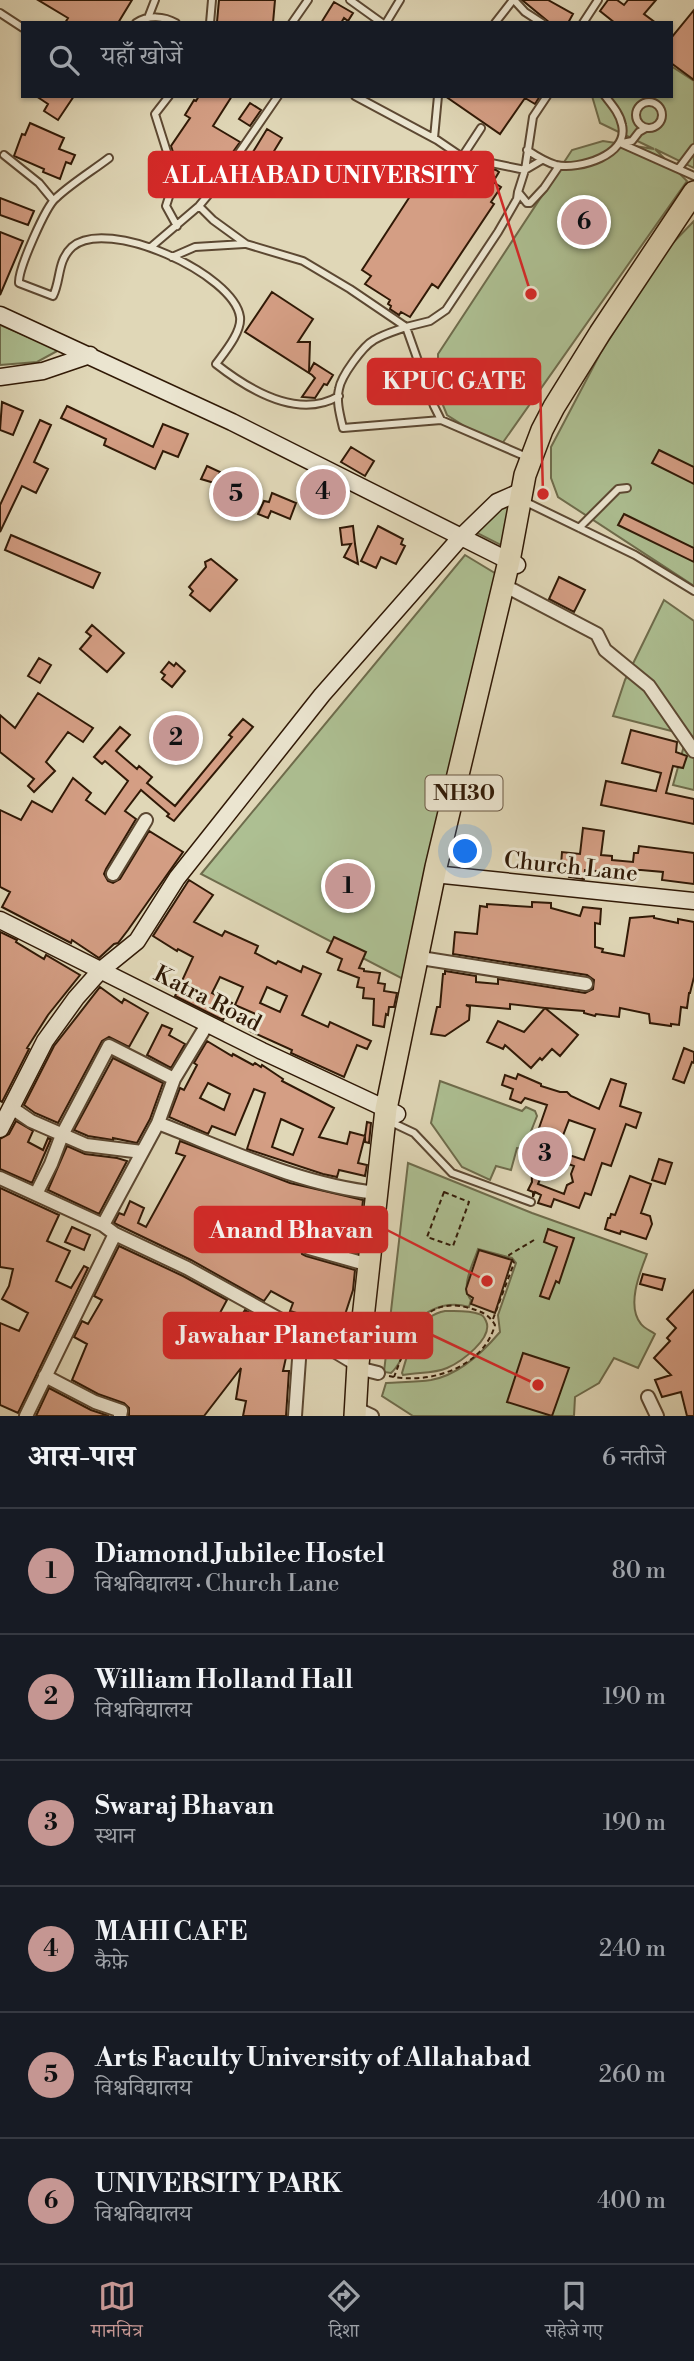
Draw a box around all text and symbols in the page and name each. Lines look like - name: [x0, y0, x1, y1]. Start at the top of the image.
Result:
- search box: [21, 21, 673, 98]
- text: यहाँ खोजें: [101, 40, 182, 72]
- icon: search: [45, 41, 83, 79]
- callout: ALLAHABAD UNIVERSITY: [149, 152, 493, 197]
- text: ALLAHABAD UNIVERSITY: [162, 161, 480, 191]
- pin: 6: [561, 196, 607, 248]
- callout: KPUC GATE: [368, 359, 540, 404]
- text: KPUC GATE: [382, 367, 526, 397]
- pin: 4: [300, 466, 346, 518]
- pin: 5: [213, 468, 259, 520]
- pin: 2: [153, 712, 199, 764]
- road number: NH30: [426, 776, 503, 810]
- your location: [448, 834, 482, 868]
- street label: Church Lane: [503, 846, 639, 888]
- pin: 1: [325, 860, 371, 912]
- street label: Katra Road: [149, 960, 266, 1038]
- pin: 3: [522, 1128, 568, 1180]
- callout: Anand Bhavan: [195, 1207, 387, 1252]
- text: Anand Bhavan: [208, 1216, 373, 1246]
- callout: Jawahar Planetarium: [164, 1313, 432, 1358]
- text: Jawahar Planetarium: [175, 1321, 418, 1351]
- text: आस-पास: [28, 1438, 135, 1476]
- text: 6 नतीजे: [602, 1444, 666, 1472]
- text: Diamond Jubilee Hostel: [95, 1538, 385, 1570]
- text: 1: [45, 1557, 57, 1585]
- text: 80 m: [612, 1557, 666, 1585]
- text: विश्वविद्यालय · Church Lane: [95, 1570, 339, 1598]
- text: William Holland Hall: [95, 1664, 353, 1696]
- text: 2: [44, 1683, 58, 1711]
- text: 190 m: [603, 1683, 666, 1711]
- text: विश्वविद्यालय: [95, 1696, 192, 1724]
- text: Swaraj Bhavan: [95, 1790, 274, 1822]
- text: 3: [44, 1809, 58, 1837]
- text: 190 m: [603, 1809, 666, 1837]
- text: स्थान: [95, 1822, 135, 1850]
- text: MAHI CAFE: [95, 1916, 247, 1948]
- text: 4: [43, 1935, 59, 1963]
- text: 240 m: [599, 1935, 666, 1963]
- text: कैफ़े: [95, 1948, 128, 1976]
- text: Arts Faculty University of Allahabad: [95, 2042, 531, 2074]
- text: 5: [44, 2061, 58, 2089]
- text: 260 m: [599, 2061, 666, 2089]
- text: विश्वविद्यालय: [95, 2074, 192, 2102]
- text: UNIVERSITY PARK: [95, 2168, 342, 2200]
- text: 6: [44, 2187, 58, 2215]
- text: 400 m: [597, 2187, 666, 2215]
- text: विश्वविद्यालय: [95, 2200, 192, 2228]
- tab: मानचित्र: [91, 2277, 143, 2349]
- tab: दिशा: [325, 2277, 363, 2349]
- tab: सहेजे गए: [545, 2277, 603, 2349]

